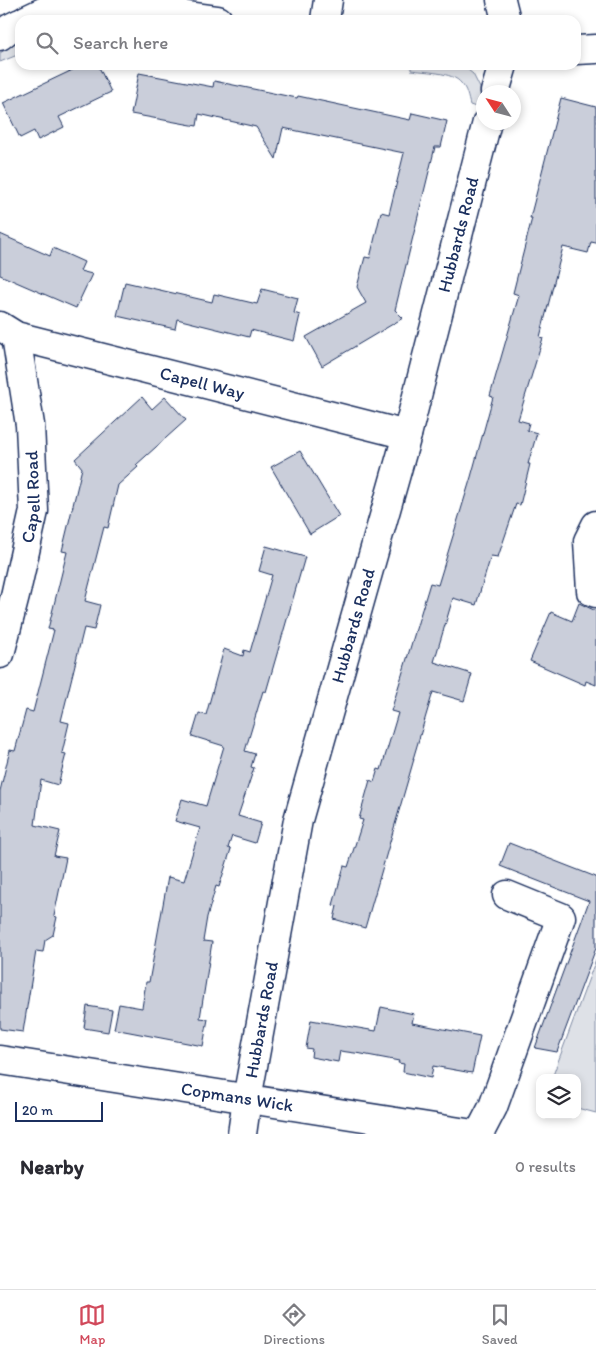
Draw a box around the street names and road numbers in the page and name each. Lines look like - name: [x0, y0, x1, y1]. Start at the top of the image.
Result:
- street label: Hubbards Road: [433, 174, 484, 295]
- street label: Capell Way: [158, 362, 247, 405]
- street label: Capell Road: [16, 450, 45, 545]
- street label: Hubbards Road: [326, 565, 380, 686]
- street label: Hubbards Road: [240, 959, 283, 1080]
- street label: Copmans Wick: [179, 1077, 296, 1117]

